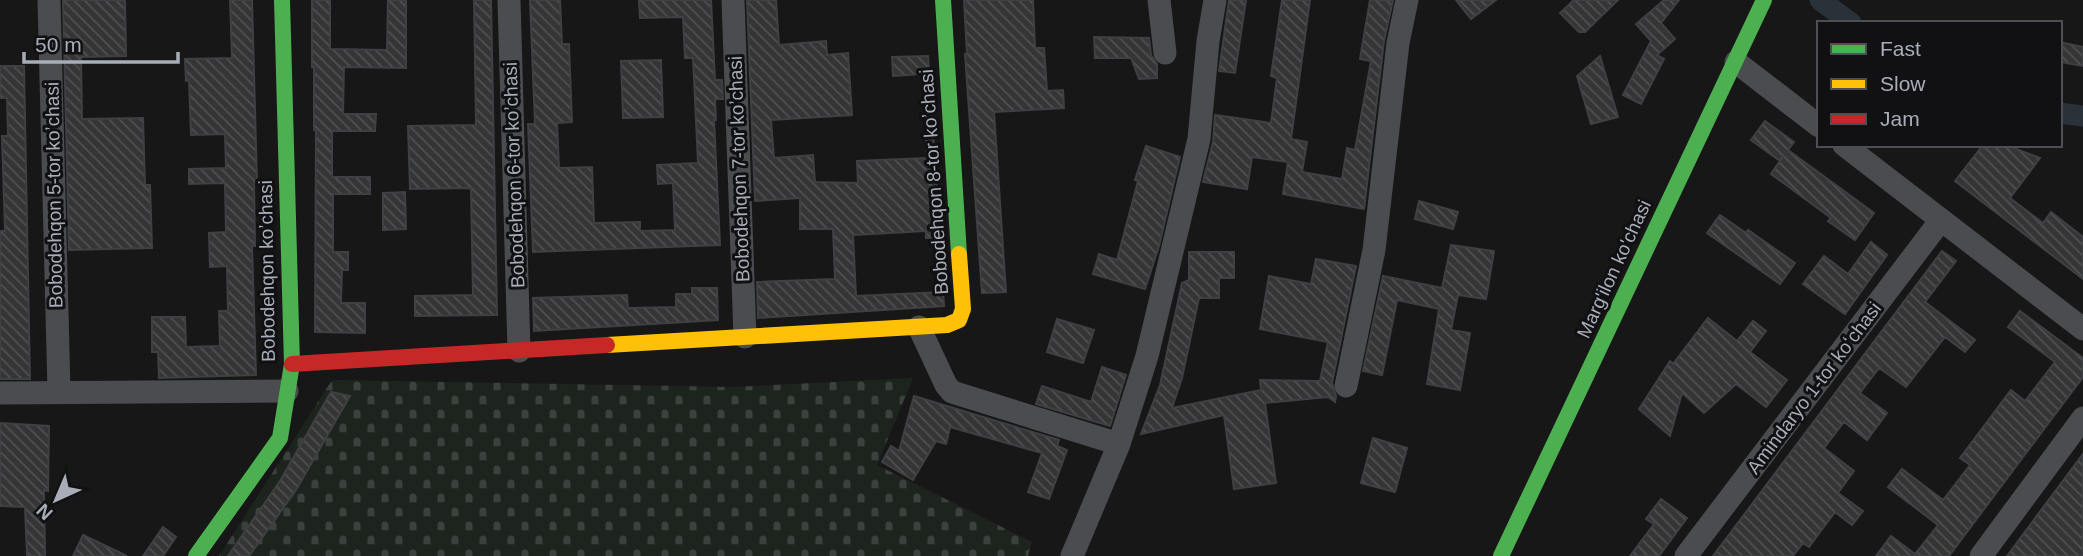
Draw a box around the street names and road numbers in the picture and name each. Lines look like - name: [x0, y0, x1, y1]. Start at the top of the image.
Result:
- street label: Bobodehqon 7-tor koʼchasi: [725, 56, 753, 282]
- street label: Bobodehqon 6-tor koʼchasi: [500, 62, 528, 288]
- street label: Bobodehqon 8-tor koʼchasi: [916, 69, 952, 295]
- street label: Bobodehqon 5-tor koʼchasi: [42, 82, 66, 308]
- street label: Bobodehqon koʼchasi: [255, 180, 279, 362]
- street label: Marg'ilon ko'chasi: [1573, 197, 1655, 341]
- street label: Amindaryo 1-tor koʻchasi: [1743, 298, 1885, 478]

